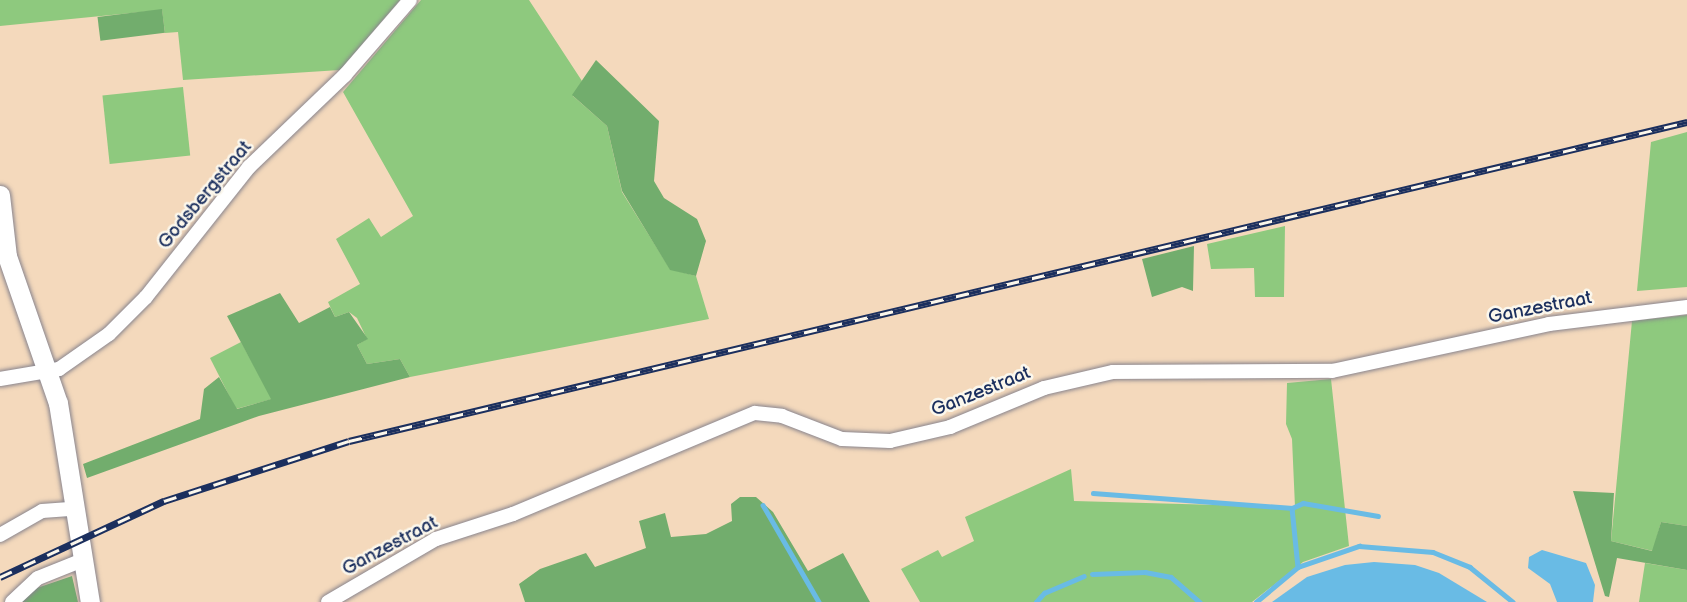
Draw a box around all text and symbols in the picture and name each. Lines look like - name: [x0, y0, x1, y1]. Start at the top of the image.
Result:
- street label: Godsbergstraat: [153, 136, 257, 254]
- street label: Ganzestraat: [1486, 287, 1594, 329]
- street label: Ganzestraat: [928, 362, 1034, 422]
- street label: Ganzestraat: [338, 511, 442, 581]

